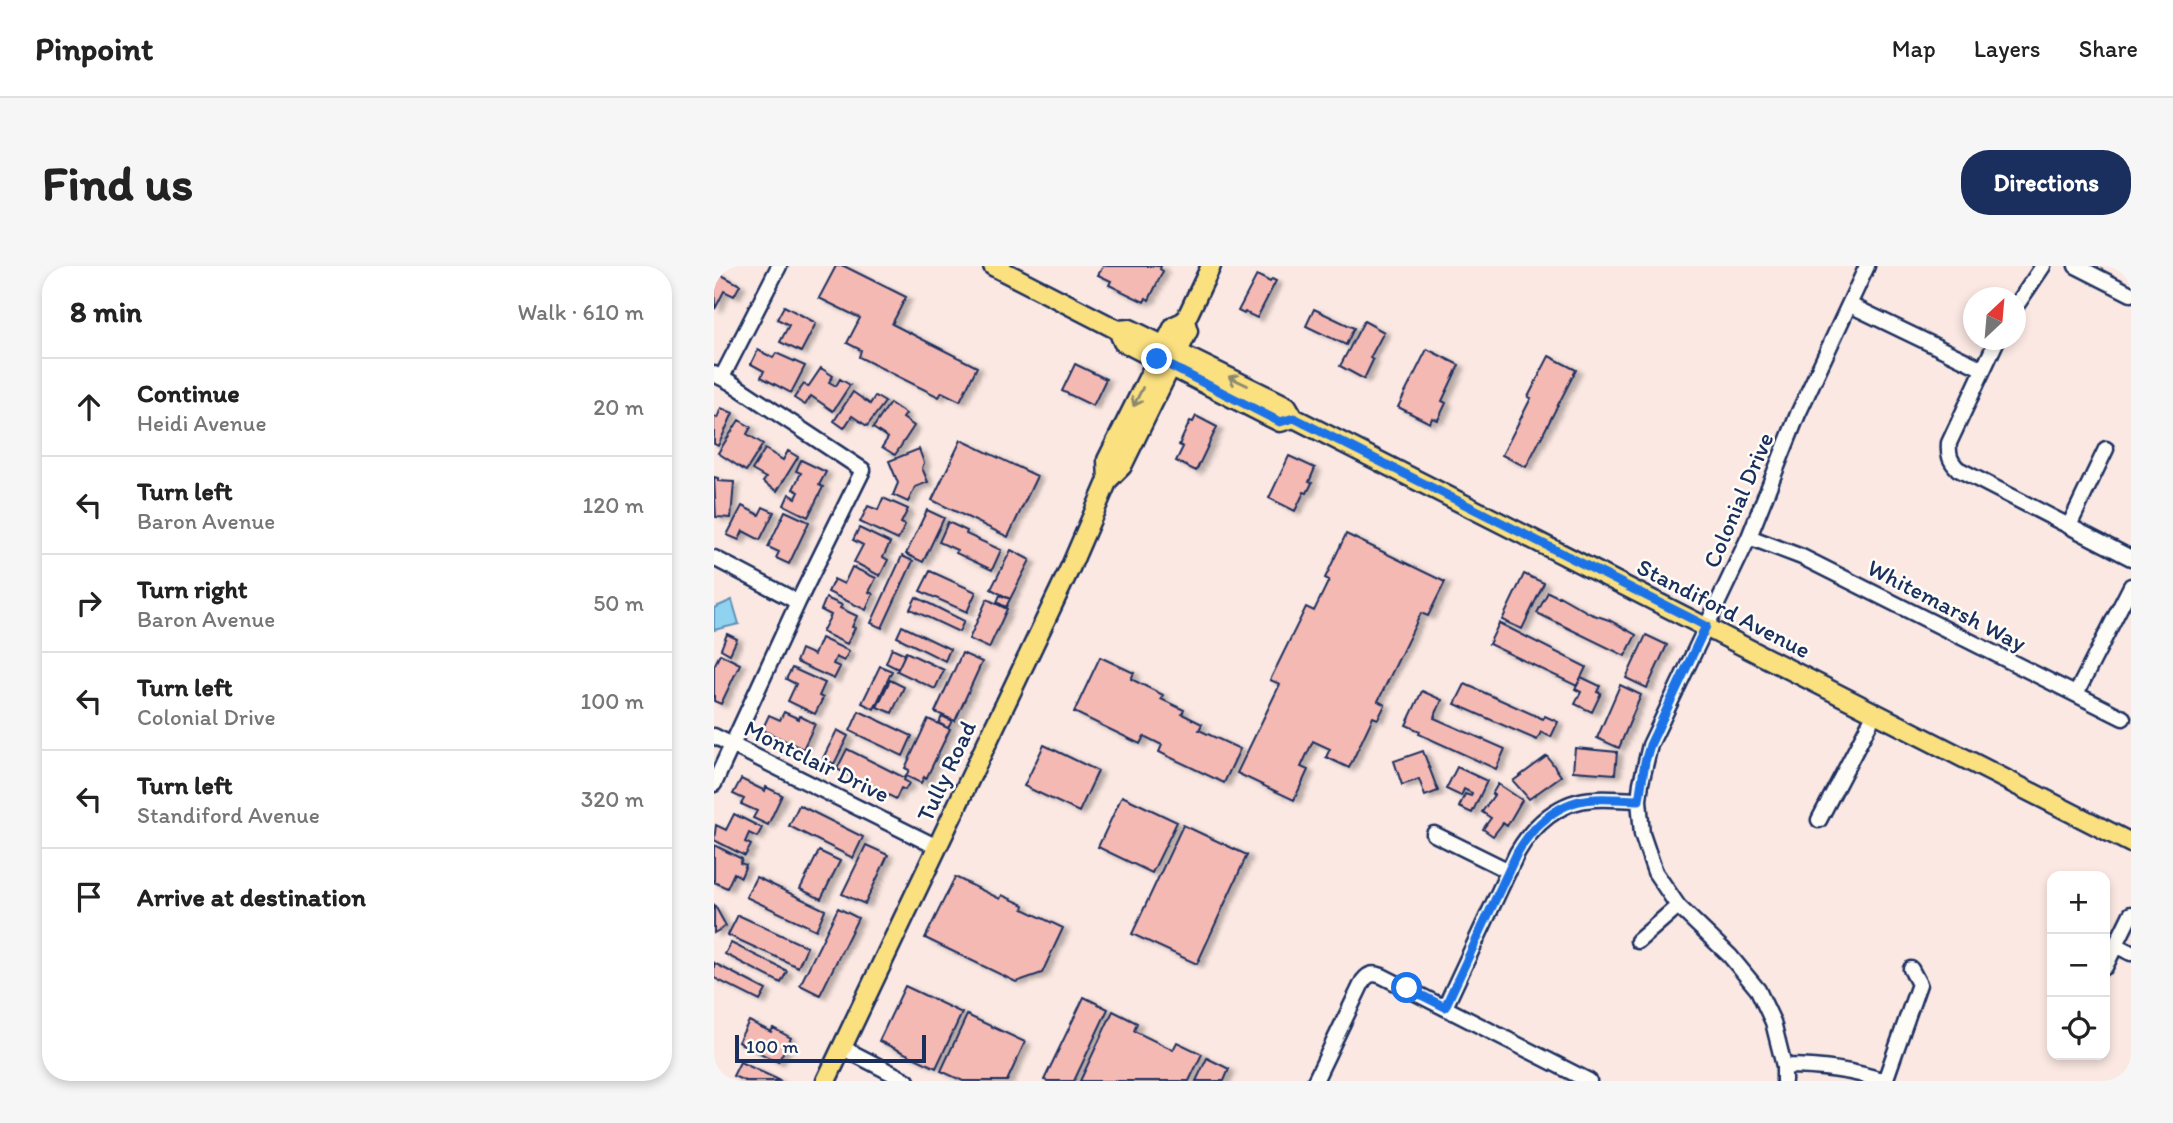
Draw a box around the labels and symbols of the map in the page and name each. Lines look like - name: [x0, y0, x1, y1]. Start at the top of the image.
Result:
- north arrow: [1963, 287, 2026, 350]
- route end: [1141, 343, 1172, 374]
- one-way arrow: [1229, 374, 1249, 388]
- one-way arrow: [1131, 386, 1145, 407]
- street label: Colonial Drive: [1696, 428, 1780, 572]
- street label: Standiford Avenue: [1632, 552, 1816, 664]
- street label: Whitemarsh Way: [1863, 553, 2031, 657]
- street label: Montclair Drive: [740, 713, 894, 809]
- street label: Tully Road: [910, 716, 982, 826]
- route start: [1391, 972, 1422, 1003]
- scale bar: [735, 1032, 926, 1064]

